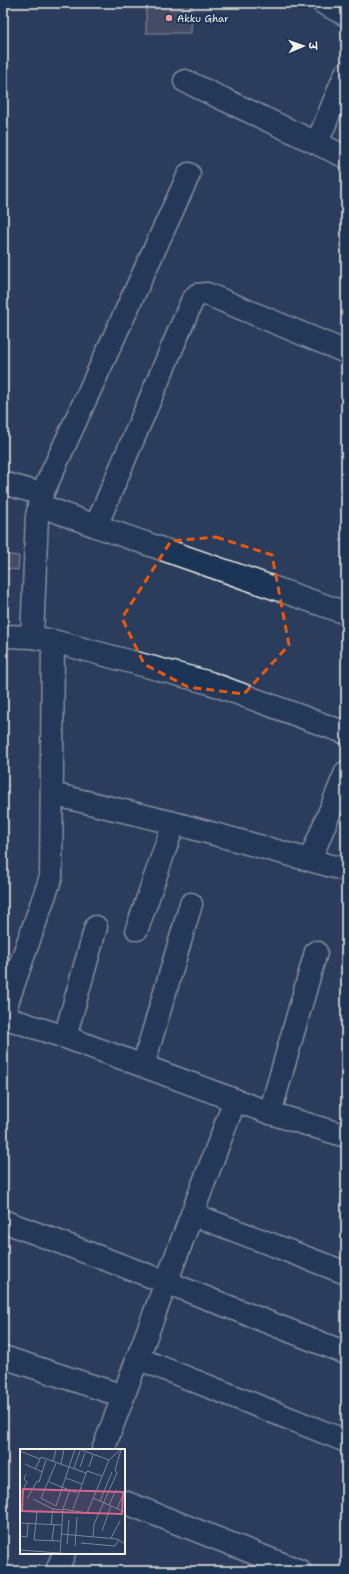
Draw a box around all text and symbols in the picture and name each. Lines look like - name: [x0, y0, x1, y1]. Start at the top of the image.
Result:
- place label: Akku Ghar: [177, 12, 229, 25]
- marker: Akku Ghar: [164, 13, 174, 23]
- north arrow: [283, 26, 323, 66]
- text: उ: [305, 41, 320, 51]
- inset map: [20, 1449, 125, 1554]

